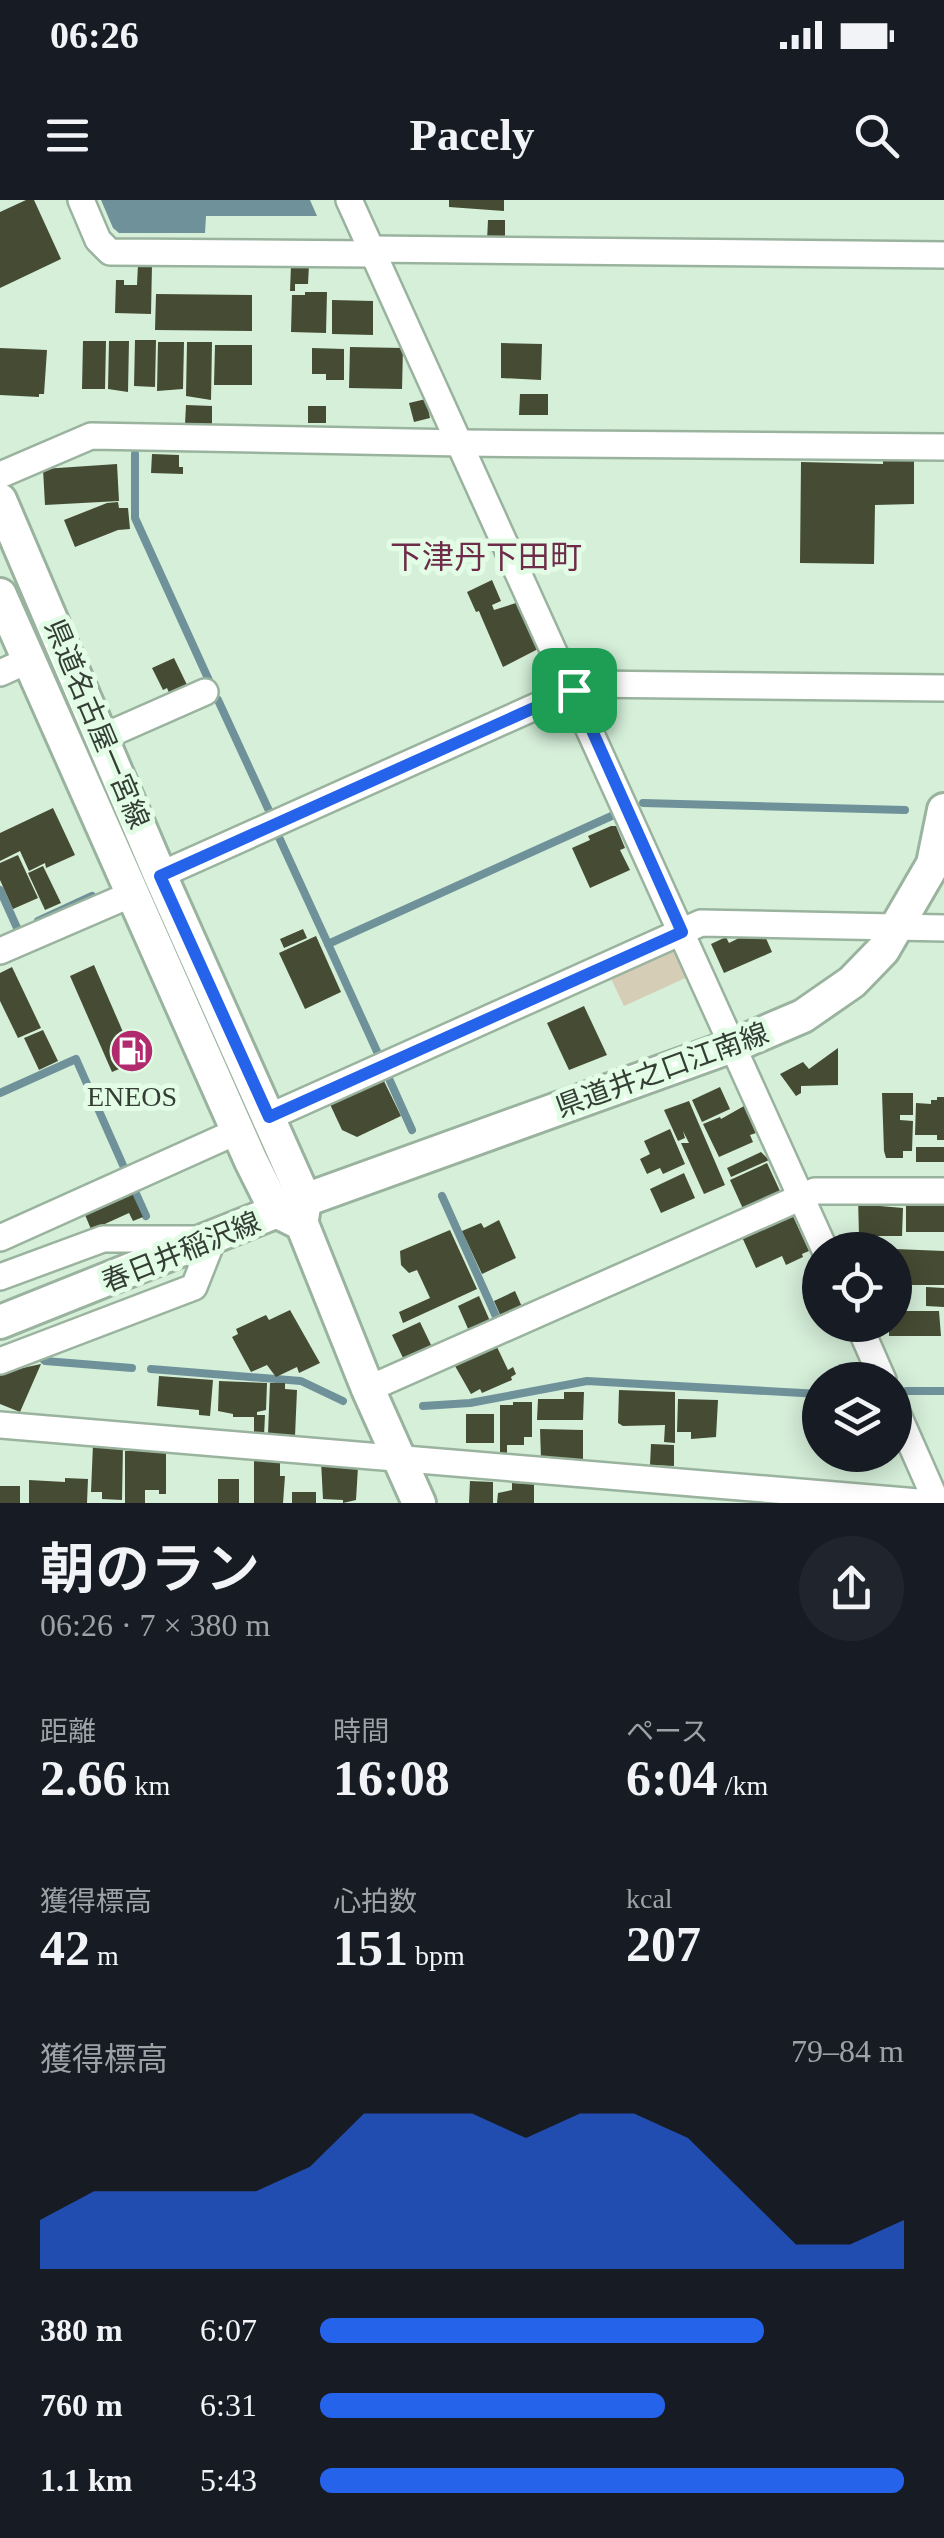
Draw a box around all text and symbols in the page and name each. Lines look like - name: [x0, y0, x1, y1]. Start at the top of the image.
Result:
- text: 06:26: [50, 14, 139, 56]
- icon: menu: [40, 108, 95, 163]
- icon: search: [849, 108, 904, 163]
- text: Pacely: [410, 110, 534, 160]
- district label: 下津丹下田町: [390, 539, 582, 575]
- street label: 県道名古屋一宮線: [39, 615, 155, 833]
- pin: [532, 648, 617, 733]
- icon: arrive: [547, 663, 602, 718]
- street label: 県道井之口江南線: [551, 1017, 773, 1123]
- fuel station icon: ENEOS: [109, 1028, 155, 1074]
- place label: ENEOS: [87, 1081, 177, 1112]
- street label: 春日井稲沢線: [97, 1206, 265, 1298]
- map controls: [802, 1232, 912, 1472]
- button: locate: [802, 1232, 912, 1342]
- button: layers: [802, 1362, 912, 1472]
- button: share: [799, 1536, 904, 1641]
- text: 朝のラン: [40, 1539, 260, 1600]
- text: 06:26 · 7 × 380 m: [40, 1607, 270, 1643]
- text: 距離: [40, 1716, 96, 1747]
- text: 時間: [333, 1716, 389, 1747]
- text: ペース: [626, 1716, 709, 1747]
- text: 2.66: [40, 1750, 128, 1806]
- text: 16:08: [333, 1750, 450, 1806]
- text: 6:04: [626, 1750, 718, 1806]
- text: km: [128, 1770, 170, 1801]
- text: /km: [718, 1770, 768, 1801]
- text: kcal: [626, 1883, 673, 1914]
- text: 獲得標高: [40, 1886, 152, 1917]
- text: 心拍数: [333, 1886, 417, 1917]
- text: 207: [626, 1916, 701, 1972]
- text: 42: [40, 1920, 90, 1976]
- text: 151: [333, 1920, 408, 1976]
- text: m: [90, 1940, 119, 1971]
- text: bpm: [408, 1940, 465, 1971]
- text: 79–84 m: [791, 2033, 904, 2069]
- text: 獲得標高: [40, 2041, 168, 2077]
- text: 380 m: [40, 2312, 123, 2348]
- text: 6:07: [200, 2312, 257, 2348]
- text: 760 m: [40, 2387, 123, 2423]
- text: 6:31: [200, 2387, 257, 2423]
- text: 1.1 km: [40, 2462, 132, 2498]
- text: 5:43: [200, 2462, 257, 2498]

